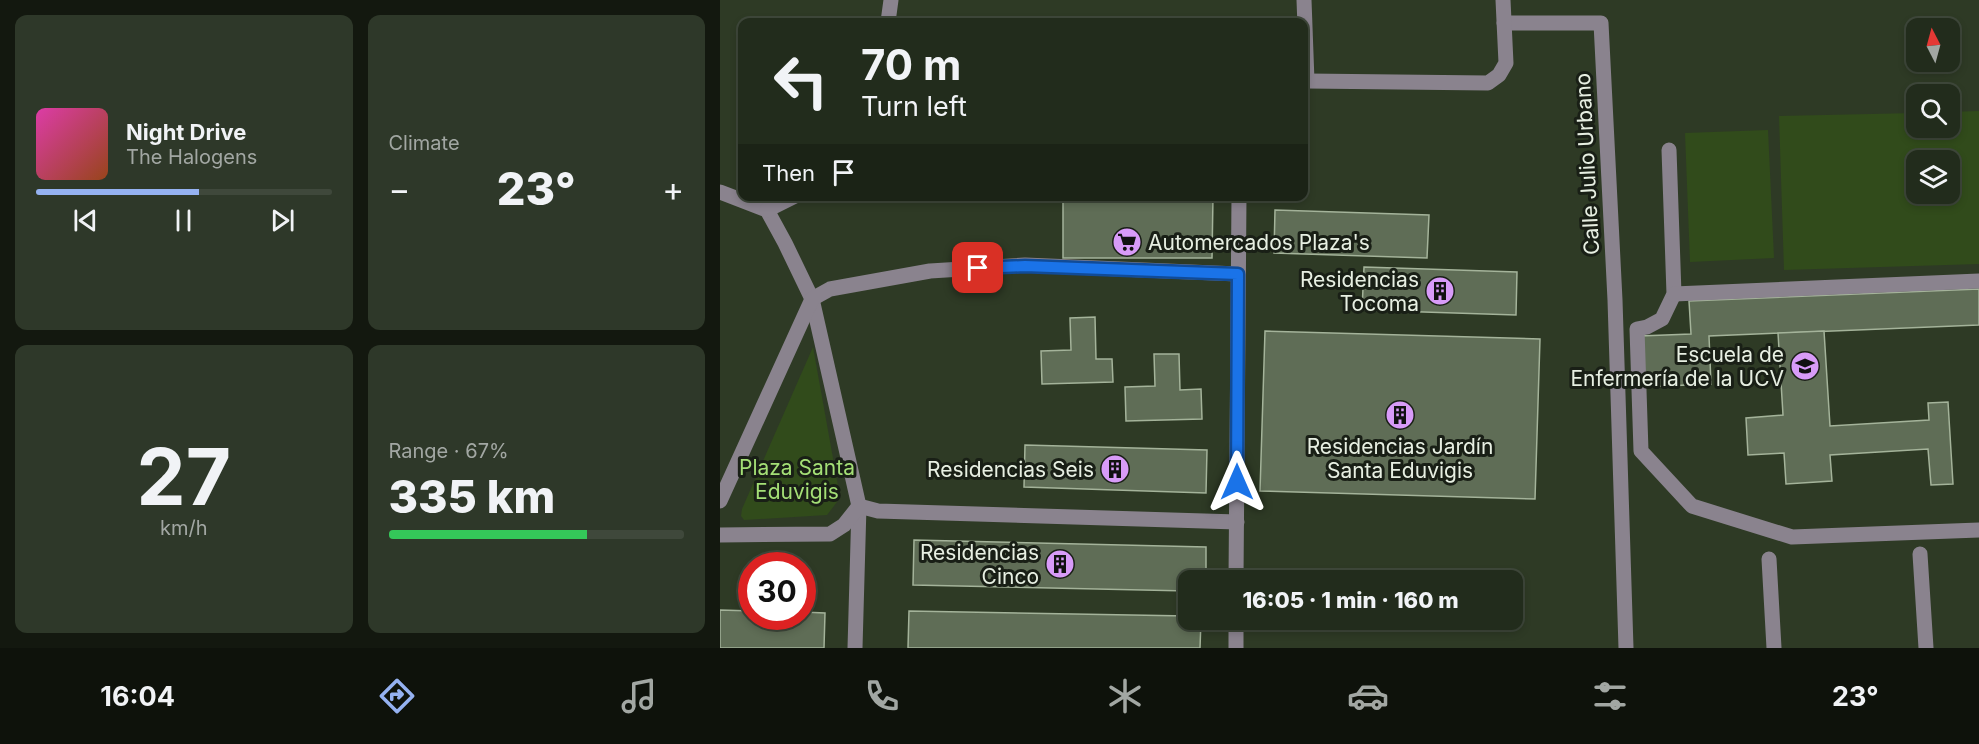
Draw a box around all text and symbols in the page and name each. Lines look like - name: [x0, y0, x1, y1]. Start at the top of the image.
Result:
- north arrow: [1906, 18, 1960, 72]
- map controls: [1906, 18, 1960, 204]
- text: 70 m: [861, 39, 961, 90]
- icon: left: [762, 42, 840, 120]
- street label: Calle Julio Urbano: [1570, 72, 1604, 256]
- button: search: [1906, 84, 1960, 138]
- text: Turn left: [861, 90, 967, 123]
- text: Night Drive: [126, 119, 246, 145]
- text: Climate: [389, 131, 460, 155]
- text: The Halogens: [126, 145, 257, 169]
- button: layers: [1906, 150, 1960, 204]
- icon: arrive: [827, 156, 860, 189]
- text: Then: [762, 160, 815, 186]
- text: 23°: [497, 161, 576, 216]
- text: −: [389, 169, 410, 209]
- text: +: [662, 169, 684, 209]
- icon: previous: [69, 204, 102, 237]
- icon: pause: [167, 204, 200, 237]
- icon: next: [266, 204, 299, 237]
- supermarket icon: Automercados Plaza's: [1111, 226, 1143, 258]
- place label: Automercados Plaza's: [1148, 230, 1370, 255]
- pin: [952, 242, 1003, 293]
- icon: arrive: [961, 251, 994, 284]
- place label: Residencias Tocoma: [1300, 267, 1419, 316]
- building icon: Residencias Tocoma: [1424, 275, 1456, 307]
- place label: Escuela de Enfermería de la UCV: [1570, 342, 1784, 391]
- school or university icon: Escuela de Enfermería de la UCV: [1789, 350, 1821, 382]
- building icon: Residencias Jardín Santa Eduvigis: [1384, 399, 1416, 431]
- text: 27: [137, 429, 231, 524]
- place label: Residencias Jardín Santa Eduvigis: [1307, 434, 1493, 483]
- text: Range · 67%: [389, 439, 509, 463]
- position arrow: [1205, 450, 1269, 514]
- building icon: Residencias Seis: [1099, 453, 1131, 485]
- park label: Plaza Santa Eduvigis: [739, 455, 855, 504]
- place label: Residencias Seis: [927, 457, 1094, 482]
- text: 335 km: [389, 469, 555, 524]
- text: km/h: [160, 516, 208, 540]
- place label: Residencias Cinco: [920, 540, 1039, 589]
- building icon: Residencias Cinco: [1044, 548, 1076, 580]
- speed limit sign: 30: [738, 552, 816, 630]
- text: 16:05 · 1 min · 160 m: [1242, 587, 1459, 613]
- icon: directions: [376, 675, 418, 717]
- icon: music: [618, 675, 660, 717]
- icon: phone: [861, 675, 903, 717]
- icon: climate: [1104, 675, 1146, 717]
- icon: car: [1347, 675, 1389, 717]
- icon: filters: [1589, 675, 1631, 717]
- text: 16:04: [100, 680, 175, 713]
- text: 23°: [1832, 680, 1879, 713]

